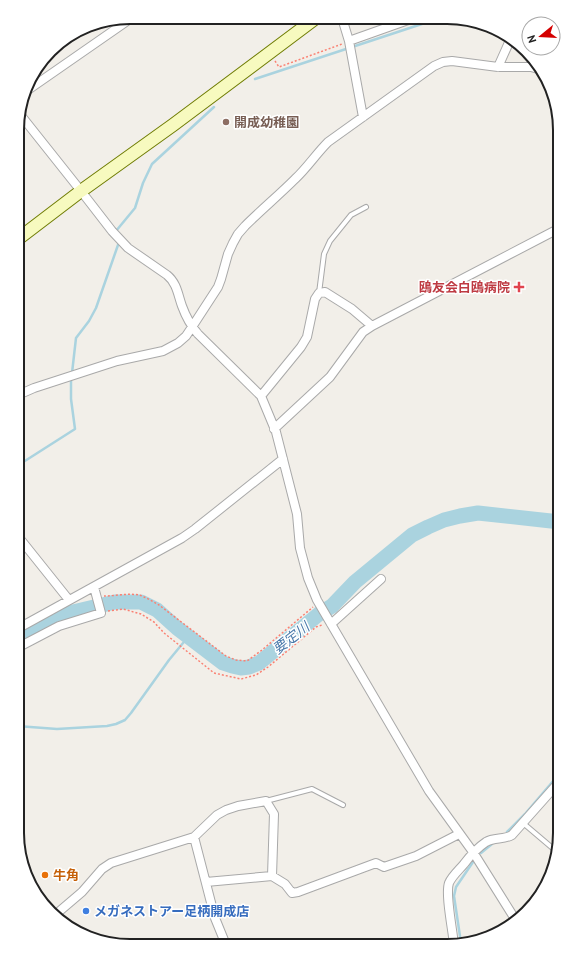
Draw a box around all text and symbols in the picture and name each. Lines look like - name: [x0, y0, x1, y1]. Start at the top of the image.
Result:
- north arrow: [521, 16, 561, 56]
- text: N: [524, 33, 539, 45]
- place label: 開成幼稚園: [234, 114, 299, 131]
- marker: 開成幼稚園: [221, 117, 231, 127]
- place label: 鴎友会白鴎病院: [419, 279, 510, 296]
- marker: 鴎友会白鴎病院: [513, 281, 525, 293]
- water label: 要定川: [269, 617, 315, 658]
- place label: 牛角: [53, 867, 79, 884]
- marker: 牛角: [40, 870, 50, 880]
- place label: メガネストアー足柄開成店: [94, 903, 249, 920]
- marker: メガネストアー足柄開成店: [81, 906, 91, 916]

